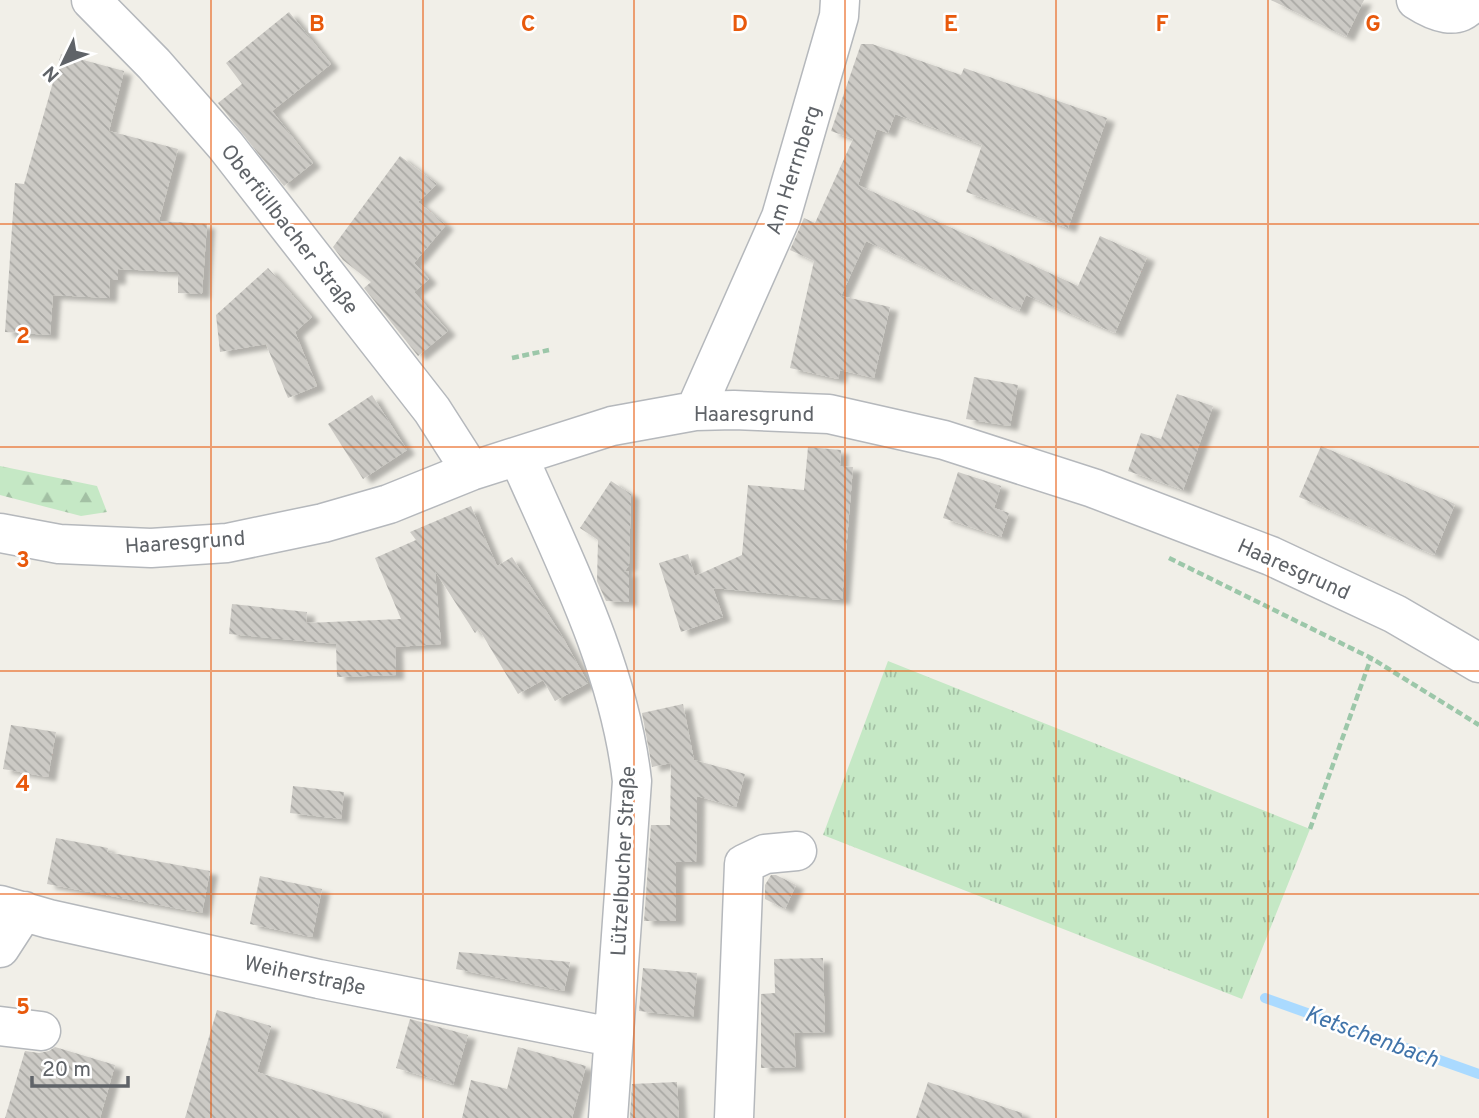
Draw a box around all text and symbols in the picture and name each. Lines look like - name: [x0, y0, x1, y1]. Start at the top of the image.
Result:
- text: B: [309, 11, 325, 40]
- text: C: [521, 11, 535, 40]
- text: D: [732, 11, 748, 40]
- text: E: [944, 11, 958, 40]
- text: F: [1155, 11, 1169, 40]
- text: G: [1365, 11, 1381, 40]
- north arrow: [28, 28, 98, 98]
- text: N: [39, 60, 65, 86]
- street label: Am Herrnberg: [761, 102, 828, 238]
- street label: Oberfüllbacher Straße: [214, 139, 364, 321]
- text: 2: [16, 323, 30, 352]
- street label: Haaresgrund: [694, 402, 814, 429]
- street label: Haaresgrund: [124, 526, 246, 561]
- street label: Haaresgrund: [1233, 533, 1354, 607]
- text: 3: [16, 547, 30, 576]
- street label: Lützelbucher Straße: [606, 765, 643, 957]
- text: 4: [16, 771, 30, 800]
- street label: Weiherstraße: [241, 950, 368, 1003]
- text: 5: [16, 994, 30, 1023]
- water label: Ketschenbach: [1300, 1001, 1442, 1076]
- scale bar: [32, 1044, 128, 1088]
- text: 20 m: [42, 1057, 91, 1084]

